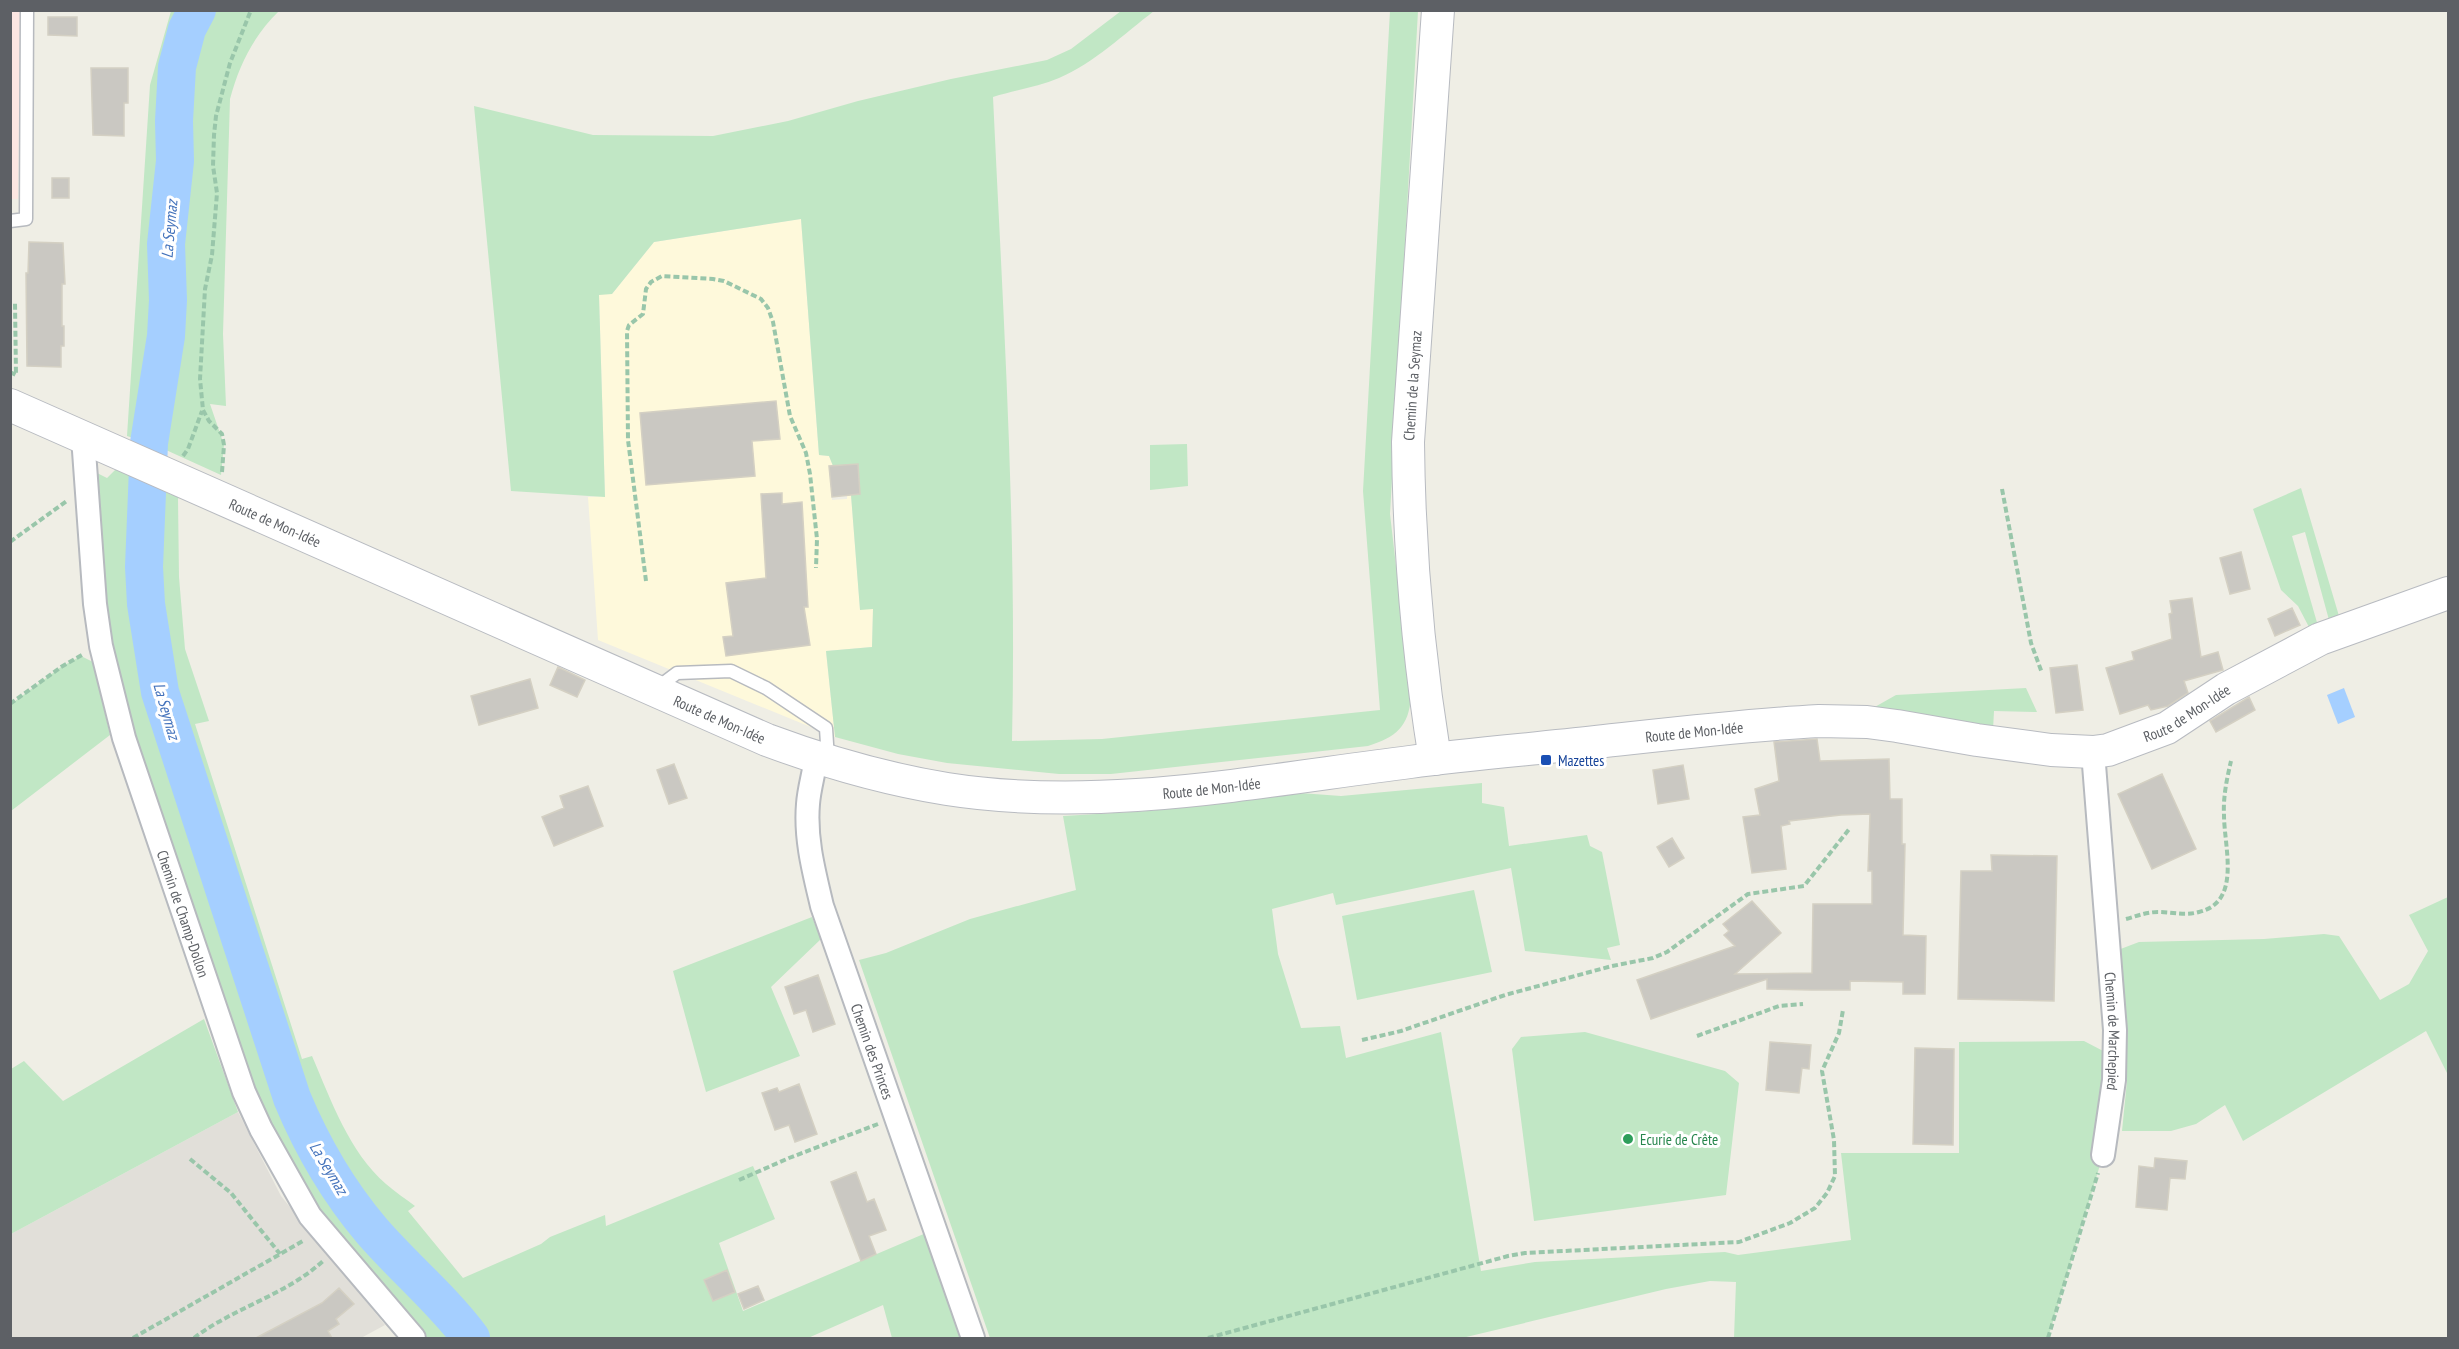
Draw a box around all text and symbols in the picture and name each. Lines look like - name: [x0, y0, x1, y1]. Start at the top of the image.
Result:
- water label: La Seymaz: [157, 197, 182, 259]
- street label: Chemin de la Seymaz: [1399, 330, 1425, 441]
- street label: Route de Mon-Idée: [226, 494, 324, 551]
- water label: La Seymaz: [149, 680, 185, 744]
- street label: Route de Mon-Idée: [2141, 680, 2234, 746]
- street label: Route de Mon-Idée: [671, 690, 768, 748]
- street label: Route de Mon-Idée: [1644, 717, 1744, 746]
- place label: Mazettes: [1558, 751, 1604, 770]
- marker: Mazettes: [1539, 753, 1553, 767]
- street label: Route de Mon-Idée: [1162, 773, 1262, 803]
- street label: Chemin de Champ-Dollon: [153, 847, 214, 980]
- street label: Chemin de Marchepied: [2101, 971, 2124, 1092]
- street label: Chemin des Princes: [847, 1001, 898, 1102]
- place label: Ecurie de Crête: [1640, 1130, 1718, 1149]
- marker: Ecurie de Crête: [1621, 1132, 1635, 1146]
- water label: La Seymaz: [305, 1138, 354, 1200]

